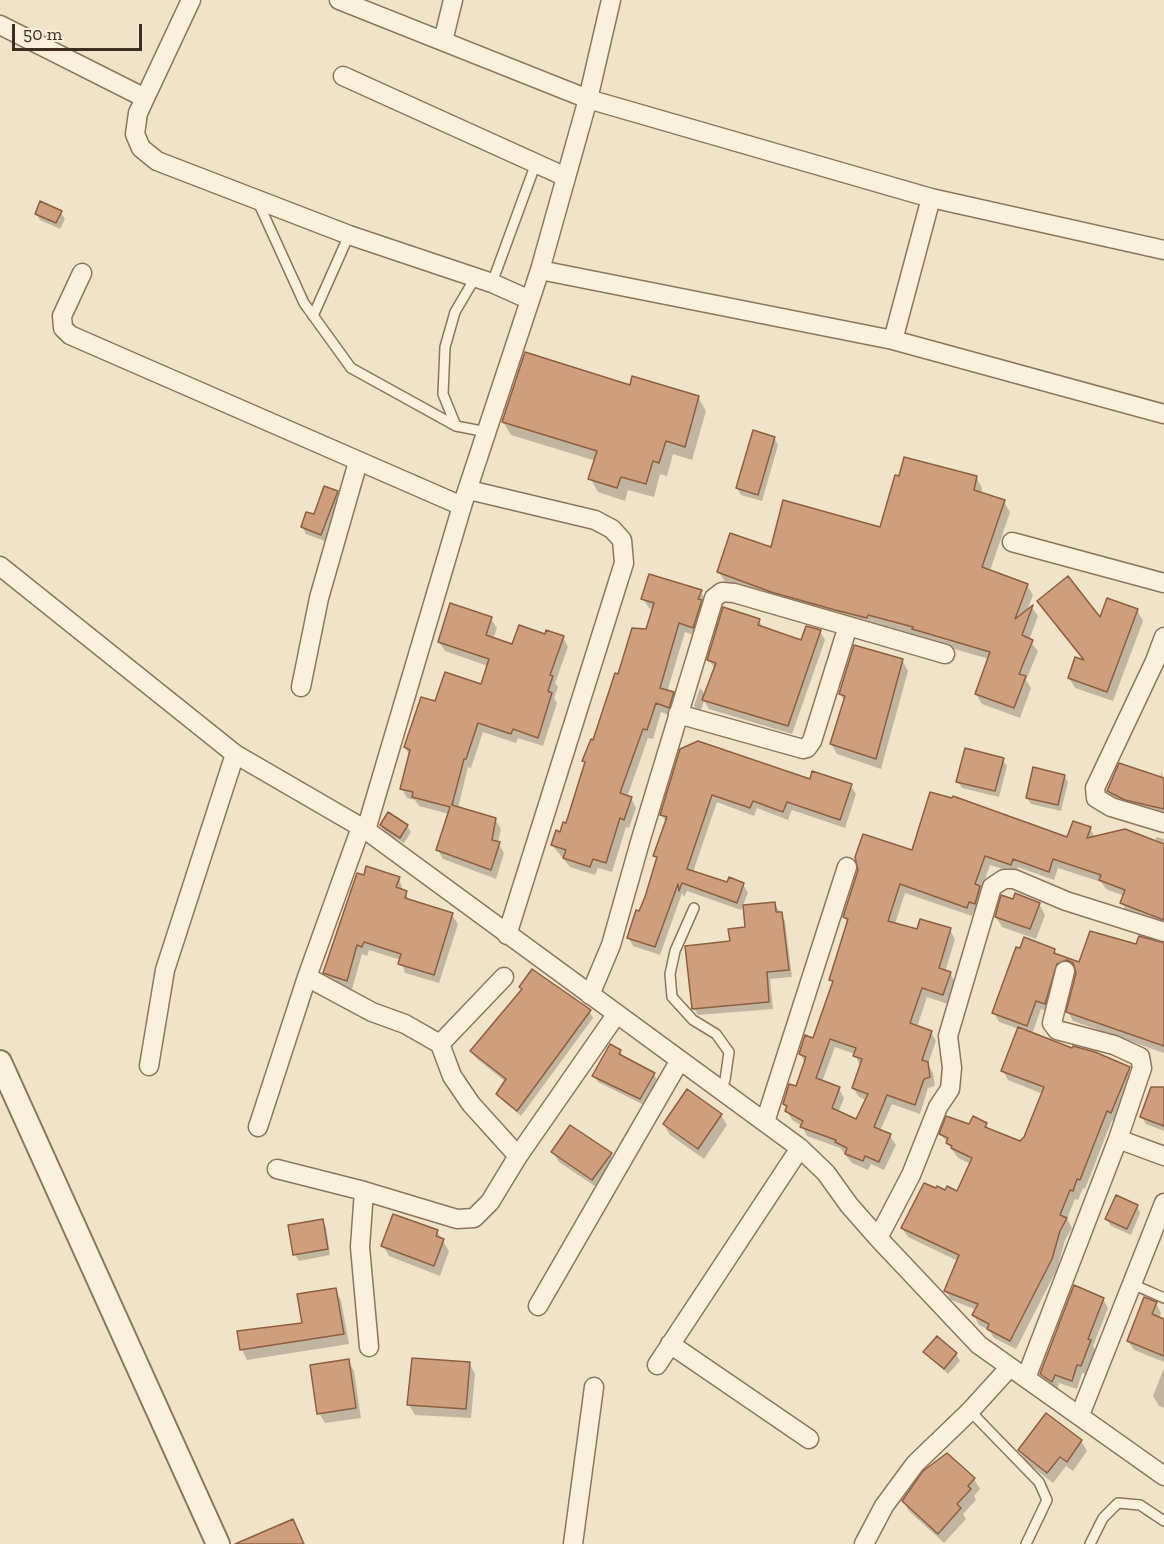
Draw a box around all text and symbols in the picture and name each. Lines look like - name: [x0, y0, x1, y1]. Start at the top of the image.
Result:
- scale bar: [15, 12, 146, 50]
- text: 50 m: [23, 23, 62, 45]

